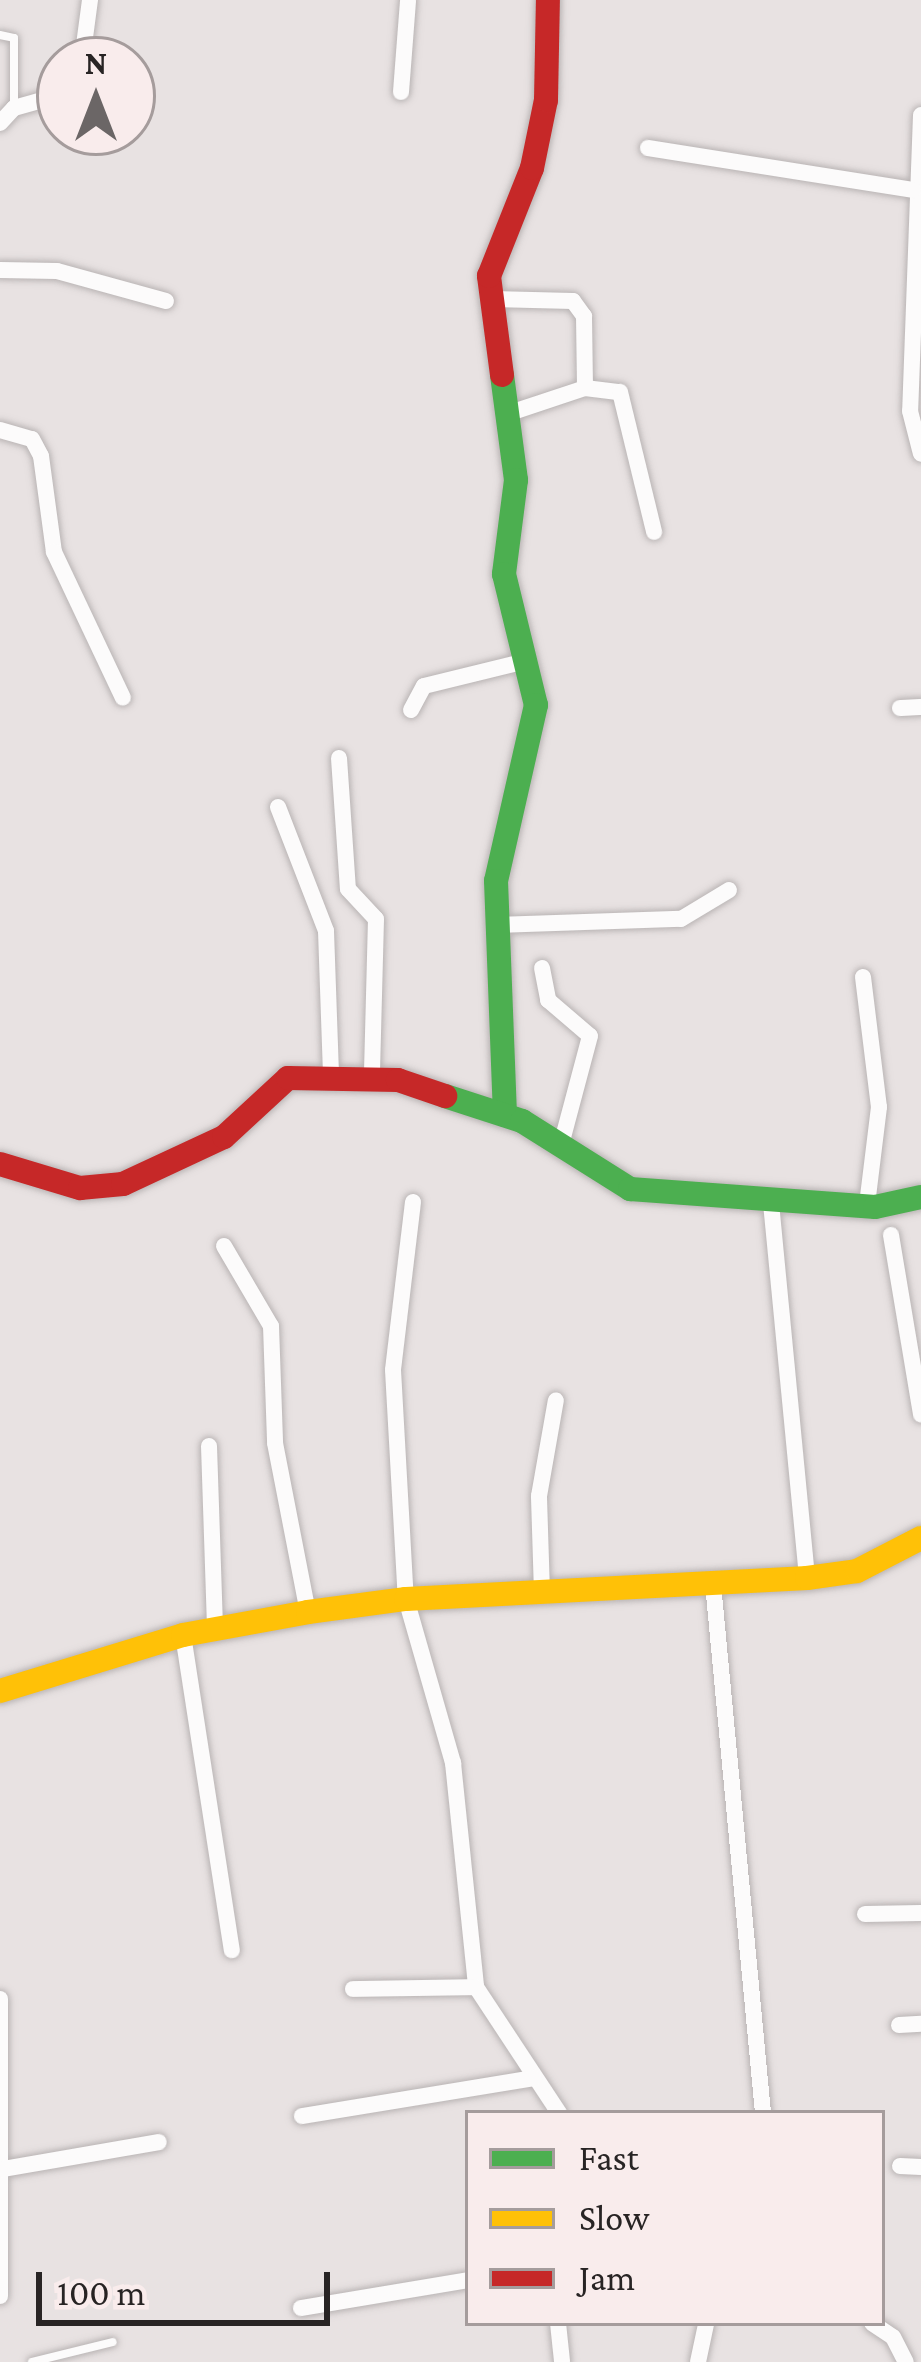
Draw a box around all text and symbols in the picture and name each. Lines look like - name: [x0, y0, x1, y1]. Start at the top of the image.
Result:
- north arrow: [36, 36, 156, 156]
- text: N: [85, 44, 107, 81]
- legend: [465, 2110, 885, 2326]
- text: Fast: [579, 2138, 639, 2178]
- text: Slow: [579, 2198, 650, 2238]
- scale bar: [42, 2248, 336, 2322]
- text: Jam: [579, 2258, 635, 2298]
- text: 100 m: [57, 2273, 145, 2313]

